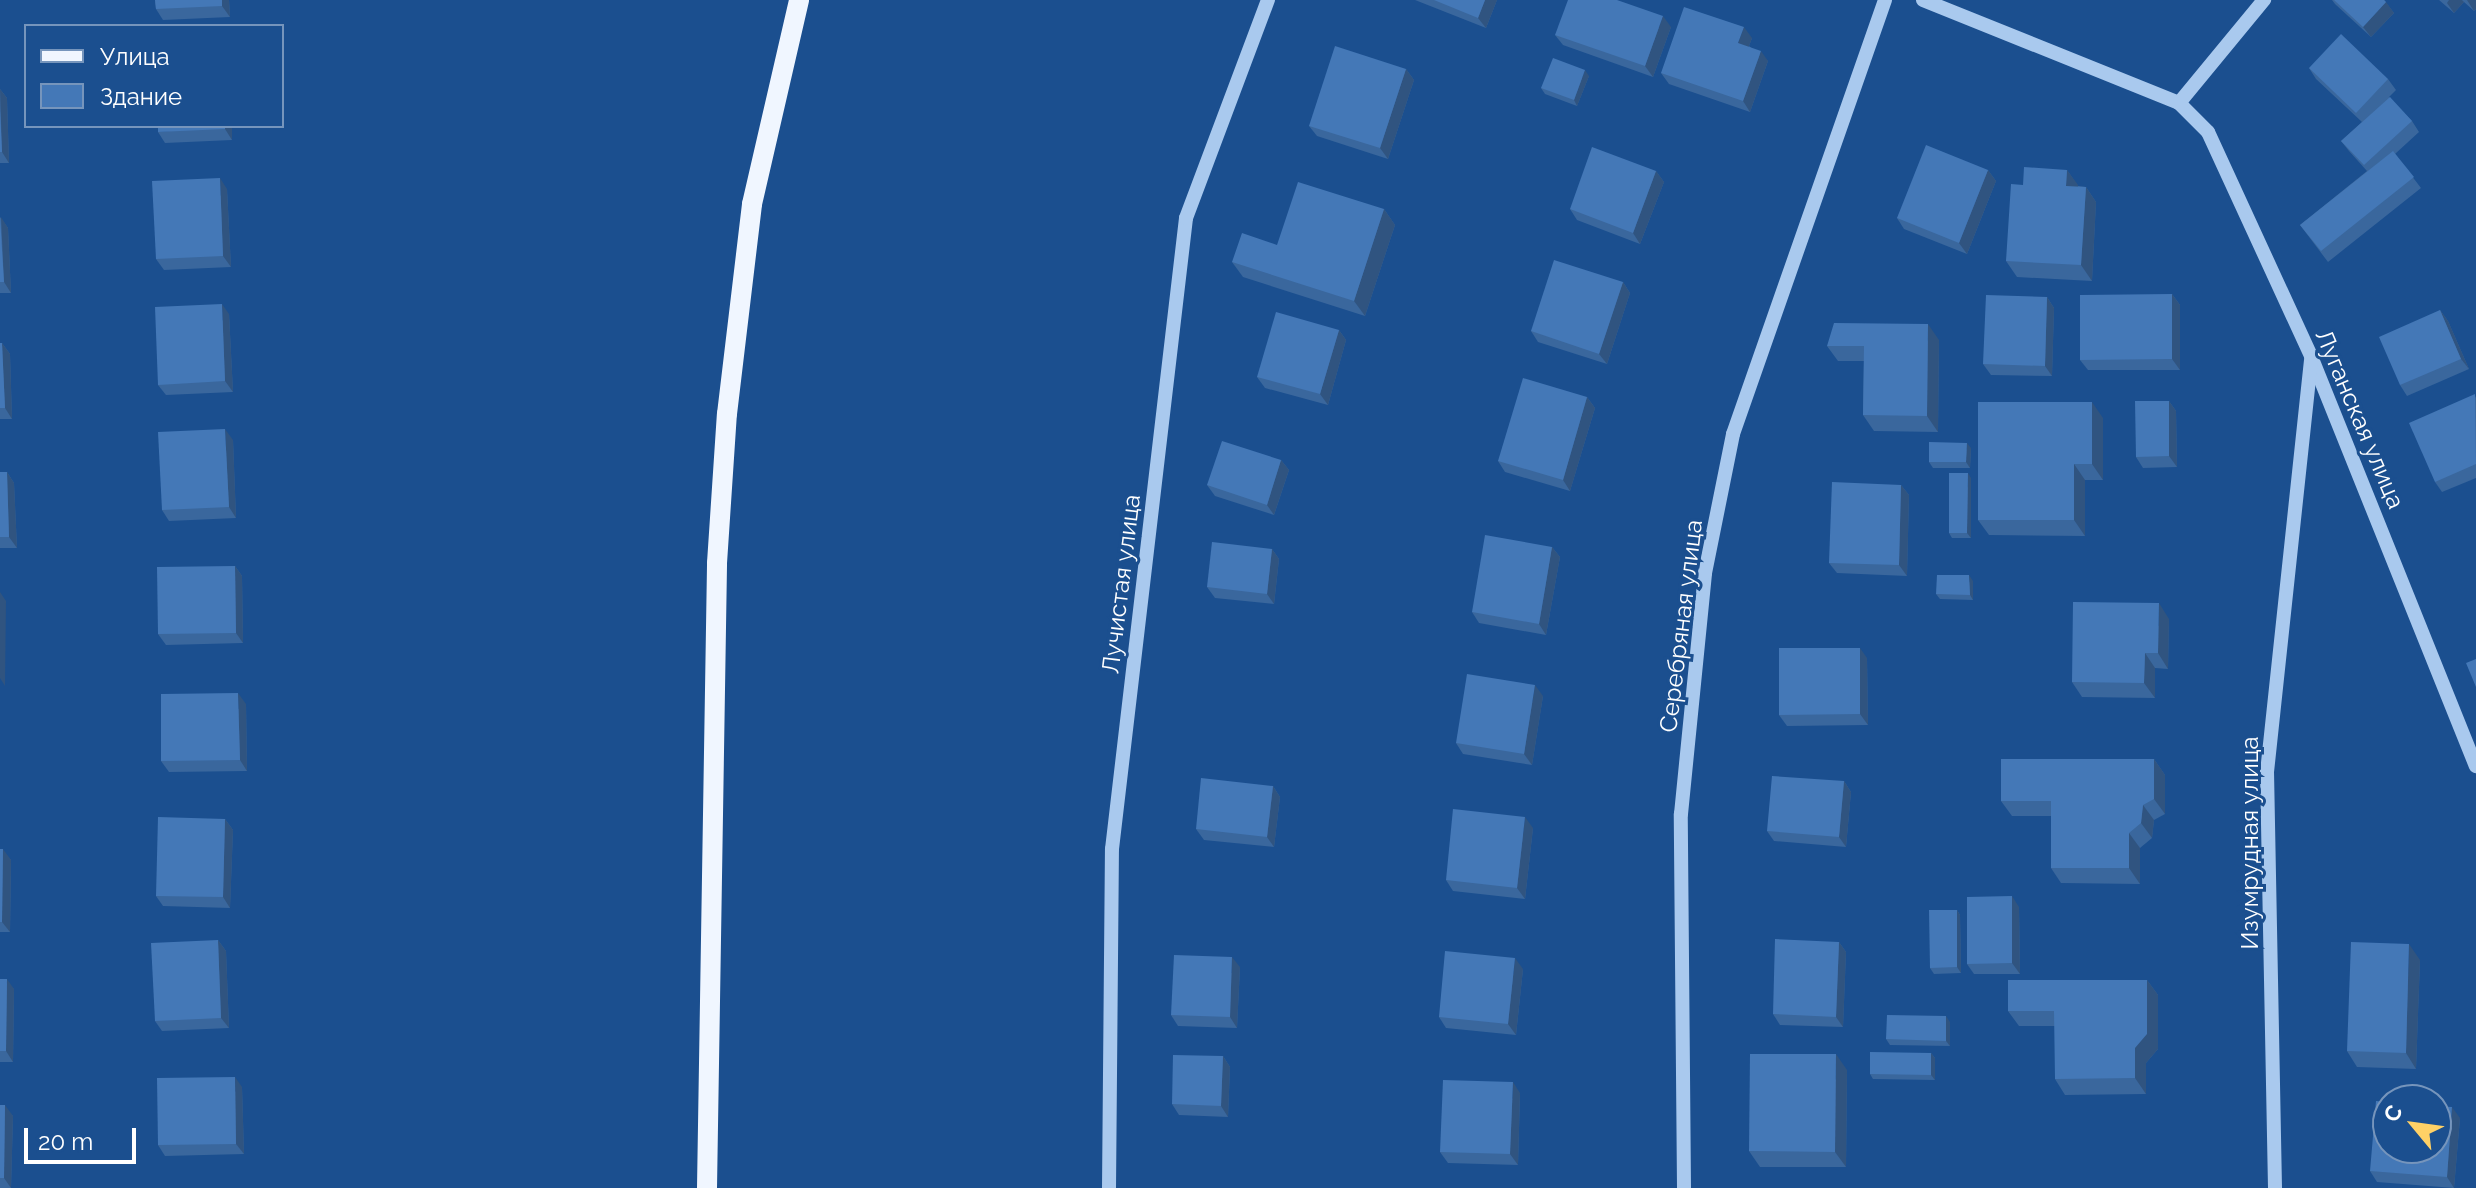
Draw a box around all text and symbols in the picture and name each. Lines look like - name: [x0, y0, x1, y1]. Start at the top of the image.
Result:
- legend: [24, 24, 284, 128]
- text: Улица: [100, 42, 170, 71]
- text: Здание: [100, 82, 182, 111]
- street label: Луганская улица: [2309, 325, 2411, 513]
- street label: Лучистая улица: [1096, 492, 1146, 676]
- street label: Серебряная улица: [1654, 518, 1708, 734]
- street label: Изумрудная улица: [2236, 736, 2264, 950]
- north arrow: [2372, 1084, 2452, 1164]
- text: С: [2378, 1100, 2408, 1126]
- scale bar: [28, 1112, 140, 1162]
- text: 20 m: [38, 1127, 93, 1156]

